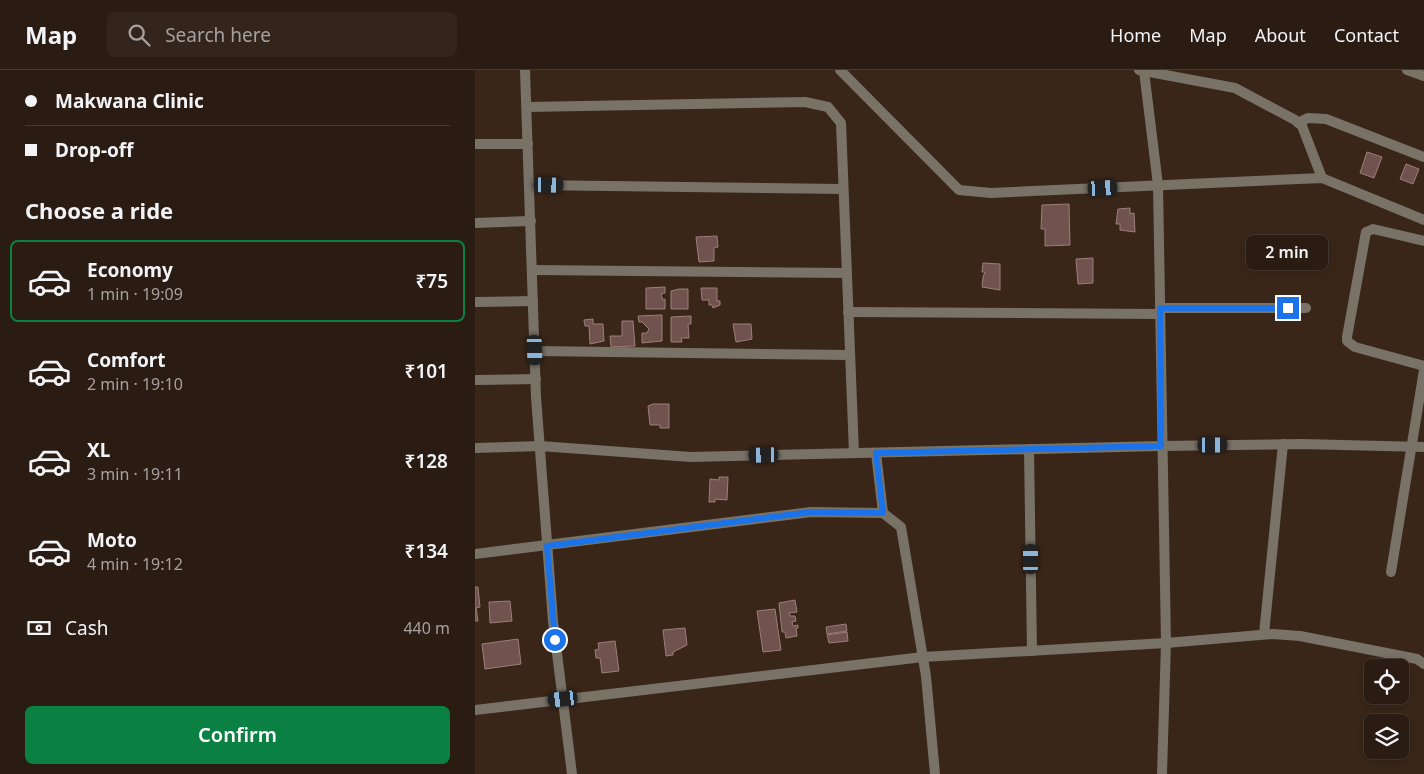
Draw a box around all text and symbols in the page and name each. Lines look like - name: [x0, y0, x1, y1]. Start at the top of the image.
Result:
- search box: [107, 12, 457, 57]
- text: Map: [25, 18, 77, 51]
- icon: search: [125, 21, 153, 49]
- text: Search here: [165, 22, 271, 48]
- text: Home: [1110, 23, 1161, 47]
- text: Map: [1189, 23, 1227, 47]
- text: About: [1255, 23, 1306, 47]
- text: Contact: [1334, 23, 1399, 47]
- text: Makwana Clinic: [55, 88, 204, 114]
- text: Drop-off: [55, 137, 134, 163]
- car: [533, 177, 564, 193]
- car: [1087, 180, 1118, 196]
- text: Choose a ride: [25, 195, 173, 225]
- callout: 2 min: [1247, 236, 1329, 270]
- text: 2 min: [1265, 241, 1309, 263]
- text: Economy: [87, 257, 173, 283]
- icon: car: [27, 259, 72, 304]
- text: ₹75: [415, 268, 448, 294]
- text: 1 min · 19:09: [87, 283, 183, 305]
- route end: [1277, 297, 1299, 319]
- car: [526, 335, 543, 365]
- text: Comfort: [87, 347, 166, 373]
- icon: car: [27, 349, 72, 394]
- text: ₹101: [405, 358, 448, 384]
- text: 2 min · 19:10: [87, 373, 183, 395]
- text: XL: [87, 437, 110, 463]
- car: [1198, 438, 1228, 453]
- icon: car: [27, 439, 72, 484]
- car: [748, 447, 779, 463]
- text: ₹128: [405, 448, 448, 474]
- text: 3 min · 19:11: [87, 463, 183, 485]
- text: Moto: [87, 527, 137, 553]
- icon: car: [27, 529, 72, 574]
- text: ₹134: [405, 538, 448, 564]
- car: [1023, 544, 1038, 574]
- text: 4 min · 19:12: [87, 553, 183, 575]
- icon: cash: [25, 614, 53, 642]
- text: Cash: [65, 615, 109, 641]
- text: 440 m: [403, 617, 450, 639]
- route start: [544, 629, 566, 651]
- map controls: [1364, 659, 1409, 759]
- button: locate: [1364, 659, 1409, 704]
- car: [547, 690, 578, 708]
- button: Confirm: [25, 706, 450, 764]
- button: layers: [1364, 714, 1409, 759]

